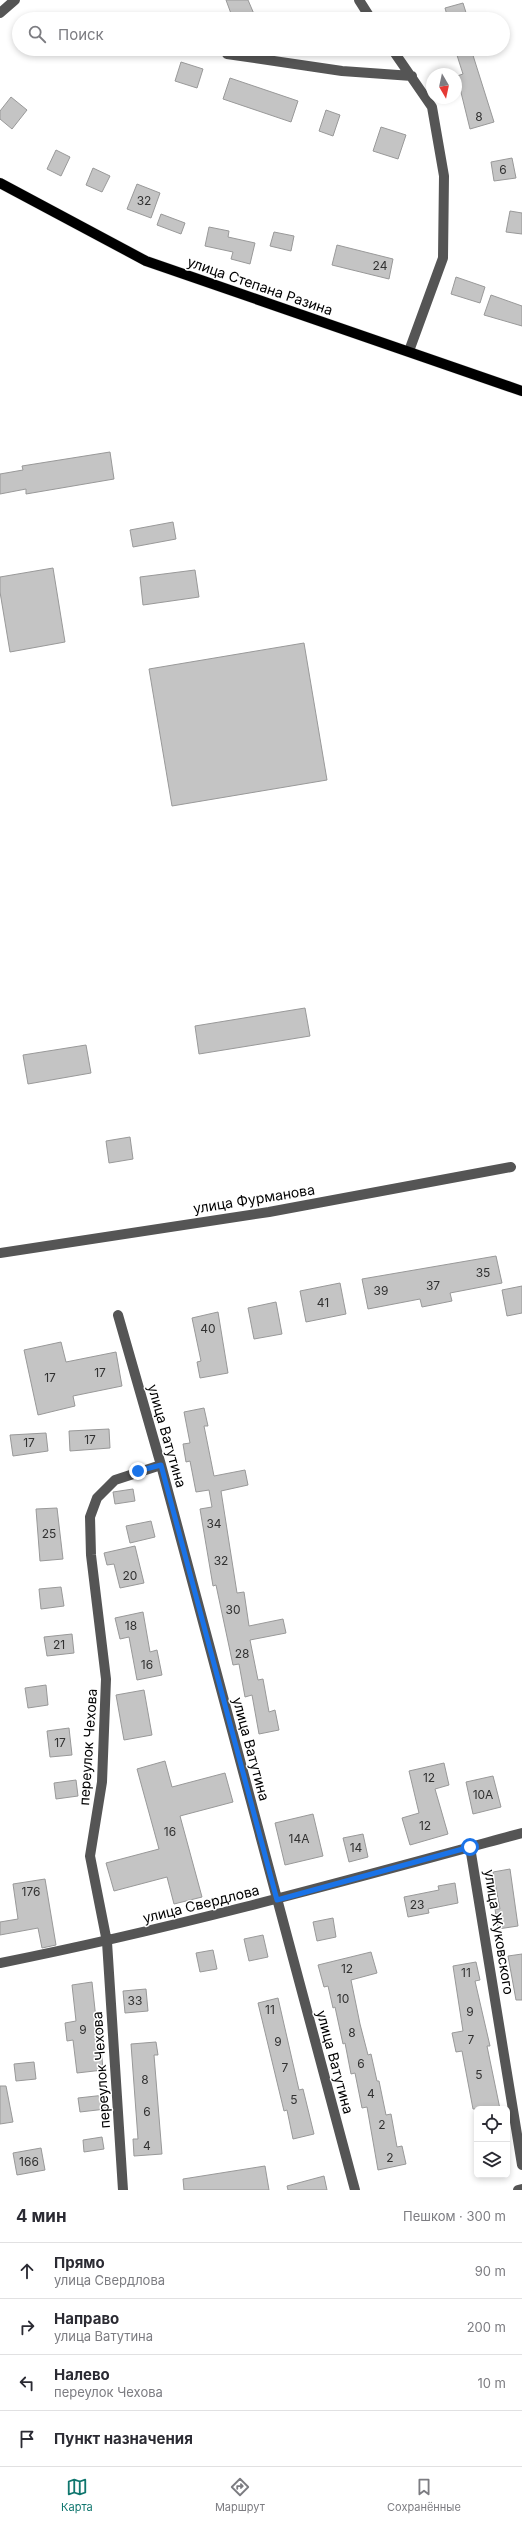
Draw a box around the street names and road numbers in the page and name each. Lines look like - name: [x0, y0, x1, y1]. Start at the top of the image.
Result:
- street label: улица Степана Разина: [185, 253, 335, 318]
- street label: улица Фурманова: [192, 1181, 316, 1217]
- street label: улица Ватутина: [145, 1382, 190, 1489]
- street label: переулок Чехова: [75, 1688, 100, 1806]
- street label: улица Ватутина: [229, 1695, 274, 1803]
- street label: улица Жуковского: [481, 1868, 518, 1996]
- street label: улица Свердлова: [141, 1881, 261, 1926]
- street label: улица Ватутина: [313, 2008, 358, 2116]
- street label: переулок Чехова: [88, 2011, 113, 2129]

